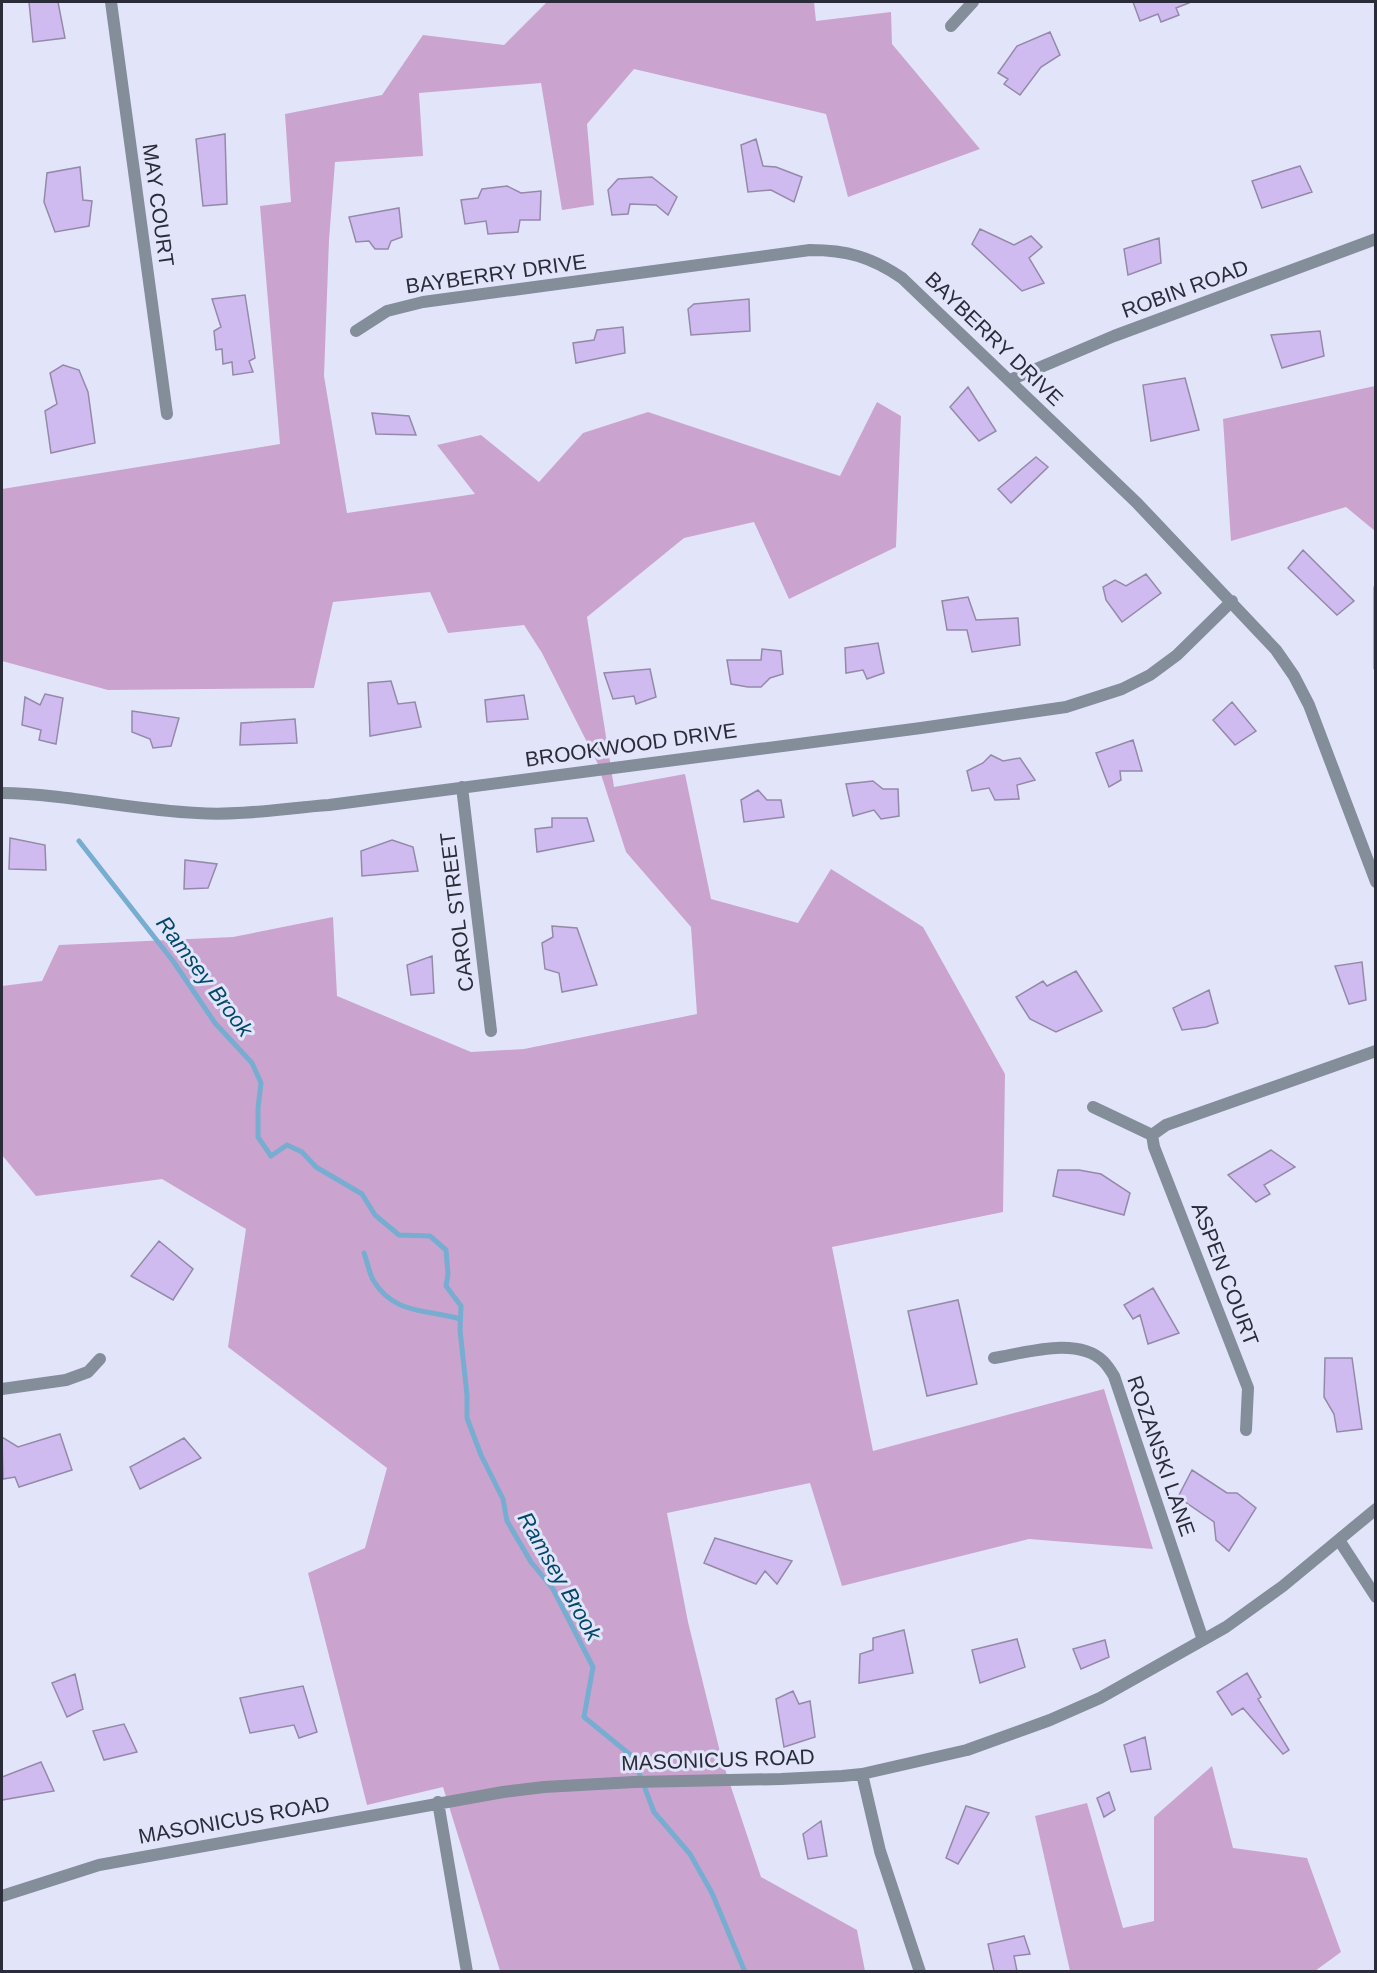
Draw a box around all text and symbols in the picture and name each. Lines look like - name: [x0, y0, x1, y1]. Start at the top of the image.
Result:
- street label: MAY COURT: [139, 142, 179, 268]
- street label: BAYBERRY DRIVE: [404, 249, 588, 298]
- street label: ROBIN ROAD: [1118, 255, 1251, 322]
- street label: BAYBERRY DRIVE: [921, 267, 1068, 410]
- street label: BROOKWOOD DRIVE: [524, 718, 738, 771]
- street label: CAROL STREET: [435, 831, 478, 993]
- water label: Ramsey Brook: [151, 911, 259, 1042]
- street label: ASPEN COURT: [1188, 1199, 1263, 1349]
- street label: ROZANSKI LANE: [1123, 1373, 1200, 1539]
- water label: Ramsey Brook: [513, 1508, 607, 1646]
- street label: MASONICUS ROAD: [621, 1745, 815, 1774]
- street label: MASONICUS ROAD: [137, 1791, 331, 1848]

